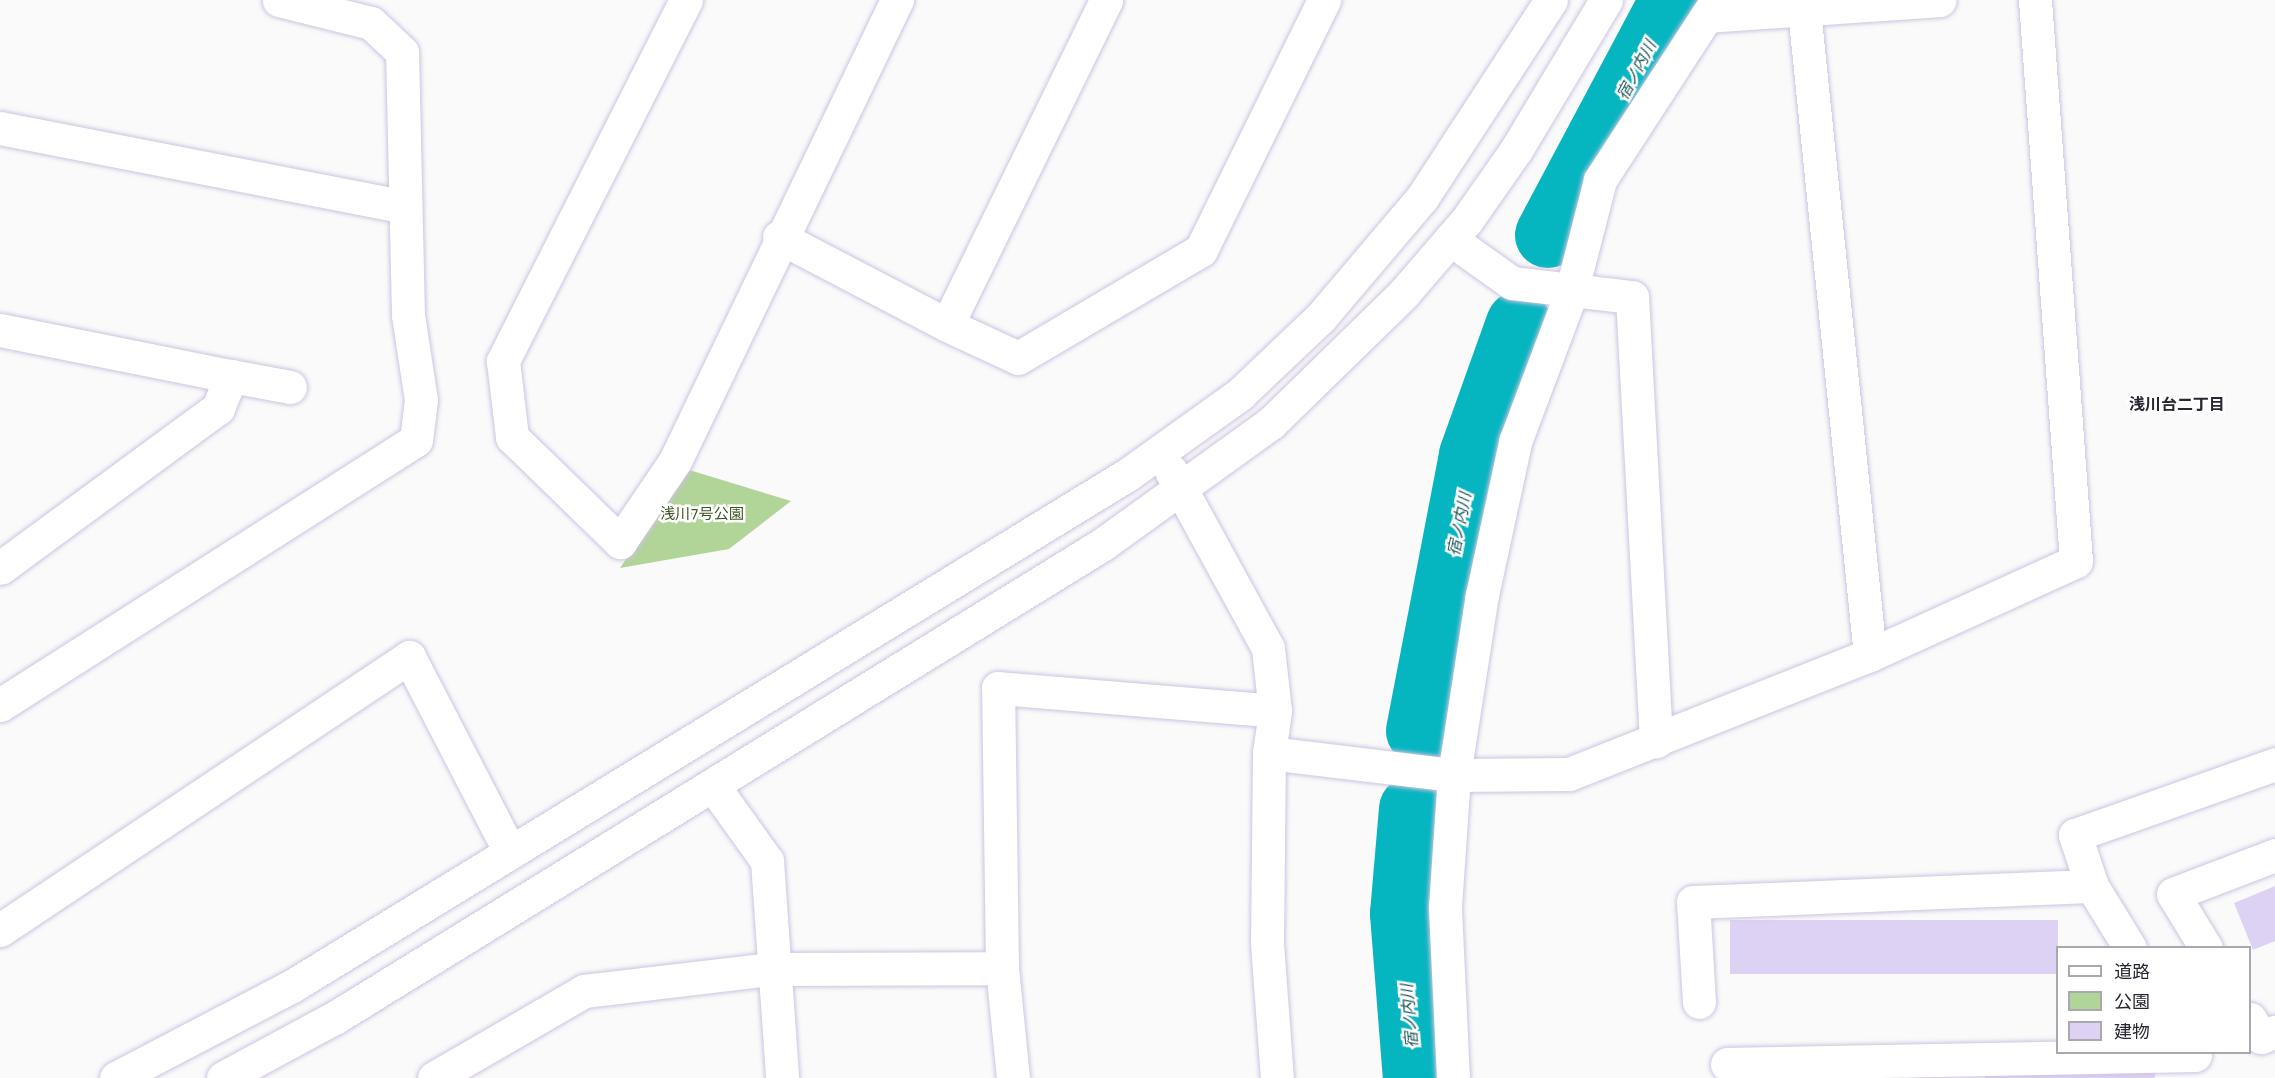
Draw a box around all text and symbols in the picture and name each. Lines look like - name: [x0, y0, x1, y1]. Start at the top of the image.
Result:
- water label: 宿ノ内川: [1613, 37, 1659, 103]
- district label: 浅川台二丁目: [2129, 394, 2225, 414]
- water label: 宿ノ内川: [1443, 491, 1475, 557]
- park label: 浅川7号公園: [660, 505, 744, 523]
- legend: [2056, 946, 2251, 1054]
- text: 道路: [2114, 958, 2150, 985]
- water label: 宿ノ内川: [1397, 983, 1421, 1049]
- text: 公園: [2114, 988, 2150, 1015]
- text: 建物: [2114, 1018, 2150, 1045]

